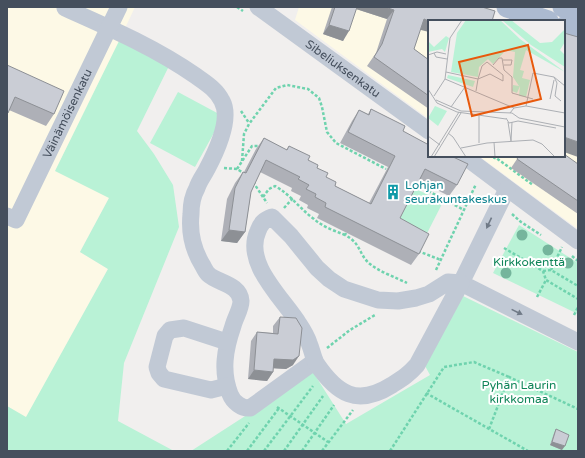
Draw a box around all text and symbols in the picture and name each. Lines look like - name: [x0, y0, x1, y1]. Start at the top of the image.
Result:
- inset map: [428, 20, 565, 157]
- street label: Sibeliuksenkatu: [303, 37, 383, 101]
- street label: Väinämöisenkatu: [40, 67, 95, 161]
- place label: Lohjan seurakuntakeskus: [405, 178, 507, 206]
- building icon: Lohjan seurakuntakeskus: [384, 183, 402, 201]
- one-way arrow: [486, 218, 492, 229]
- park label: Kirkkokenttä: [493, 255, 565, 269]
- one-way arrow: [512, 308, 523, 315]
- park label: Pyhän Laurin kirkkomaa: [482, 378, 556, 406]

